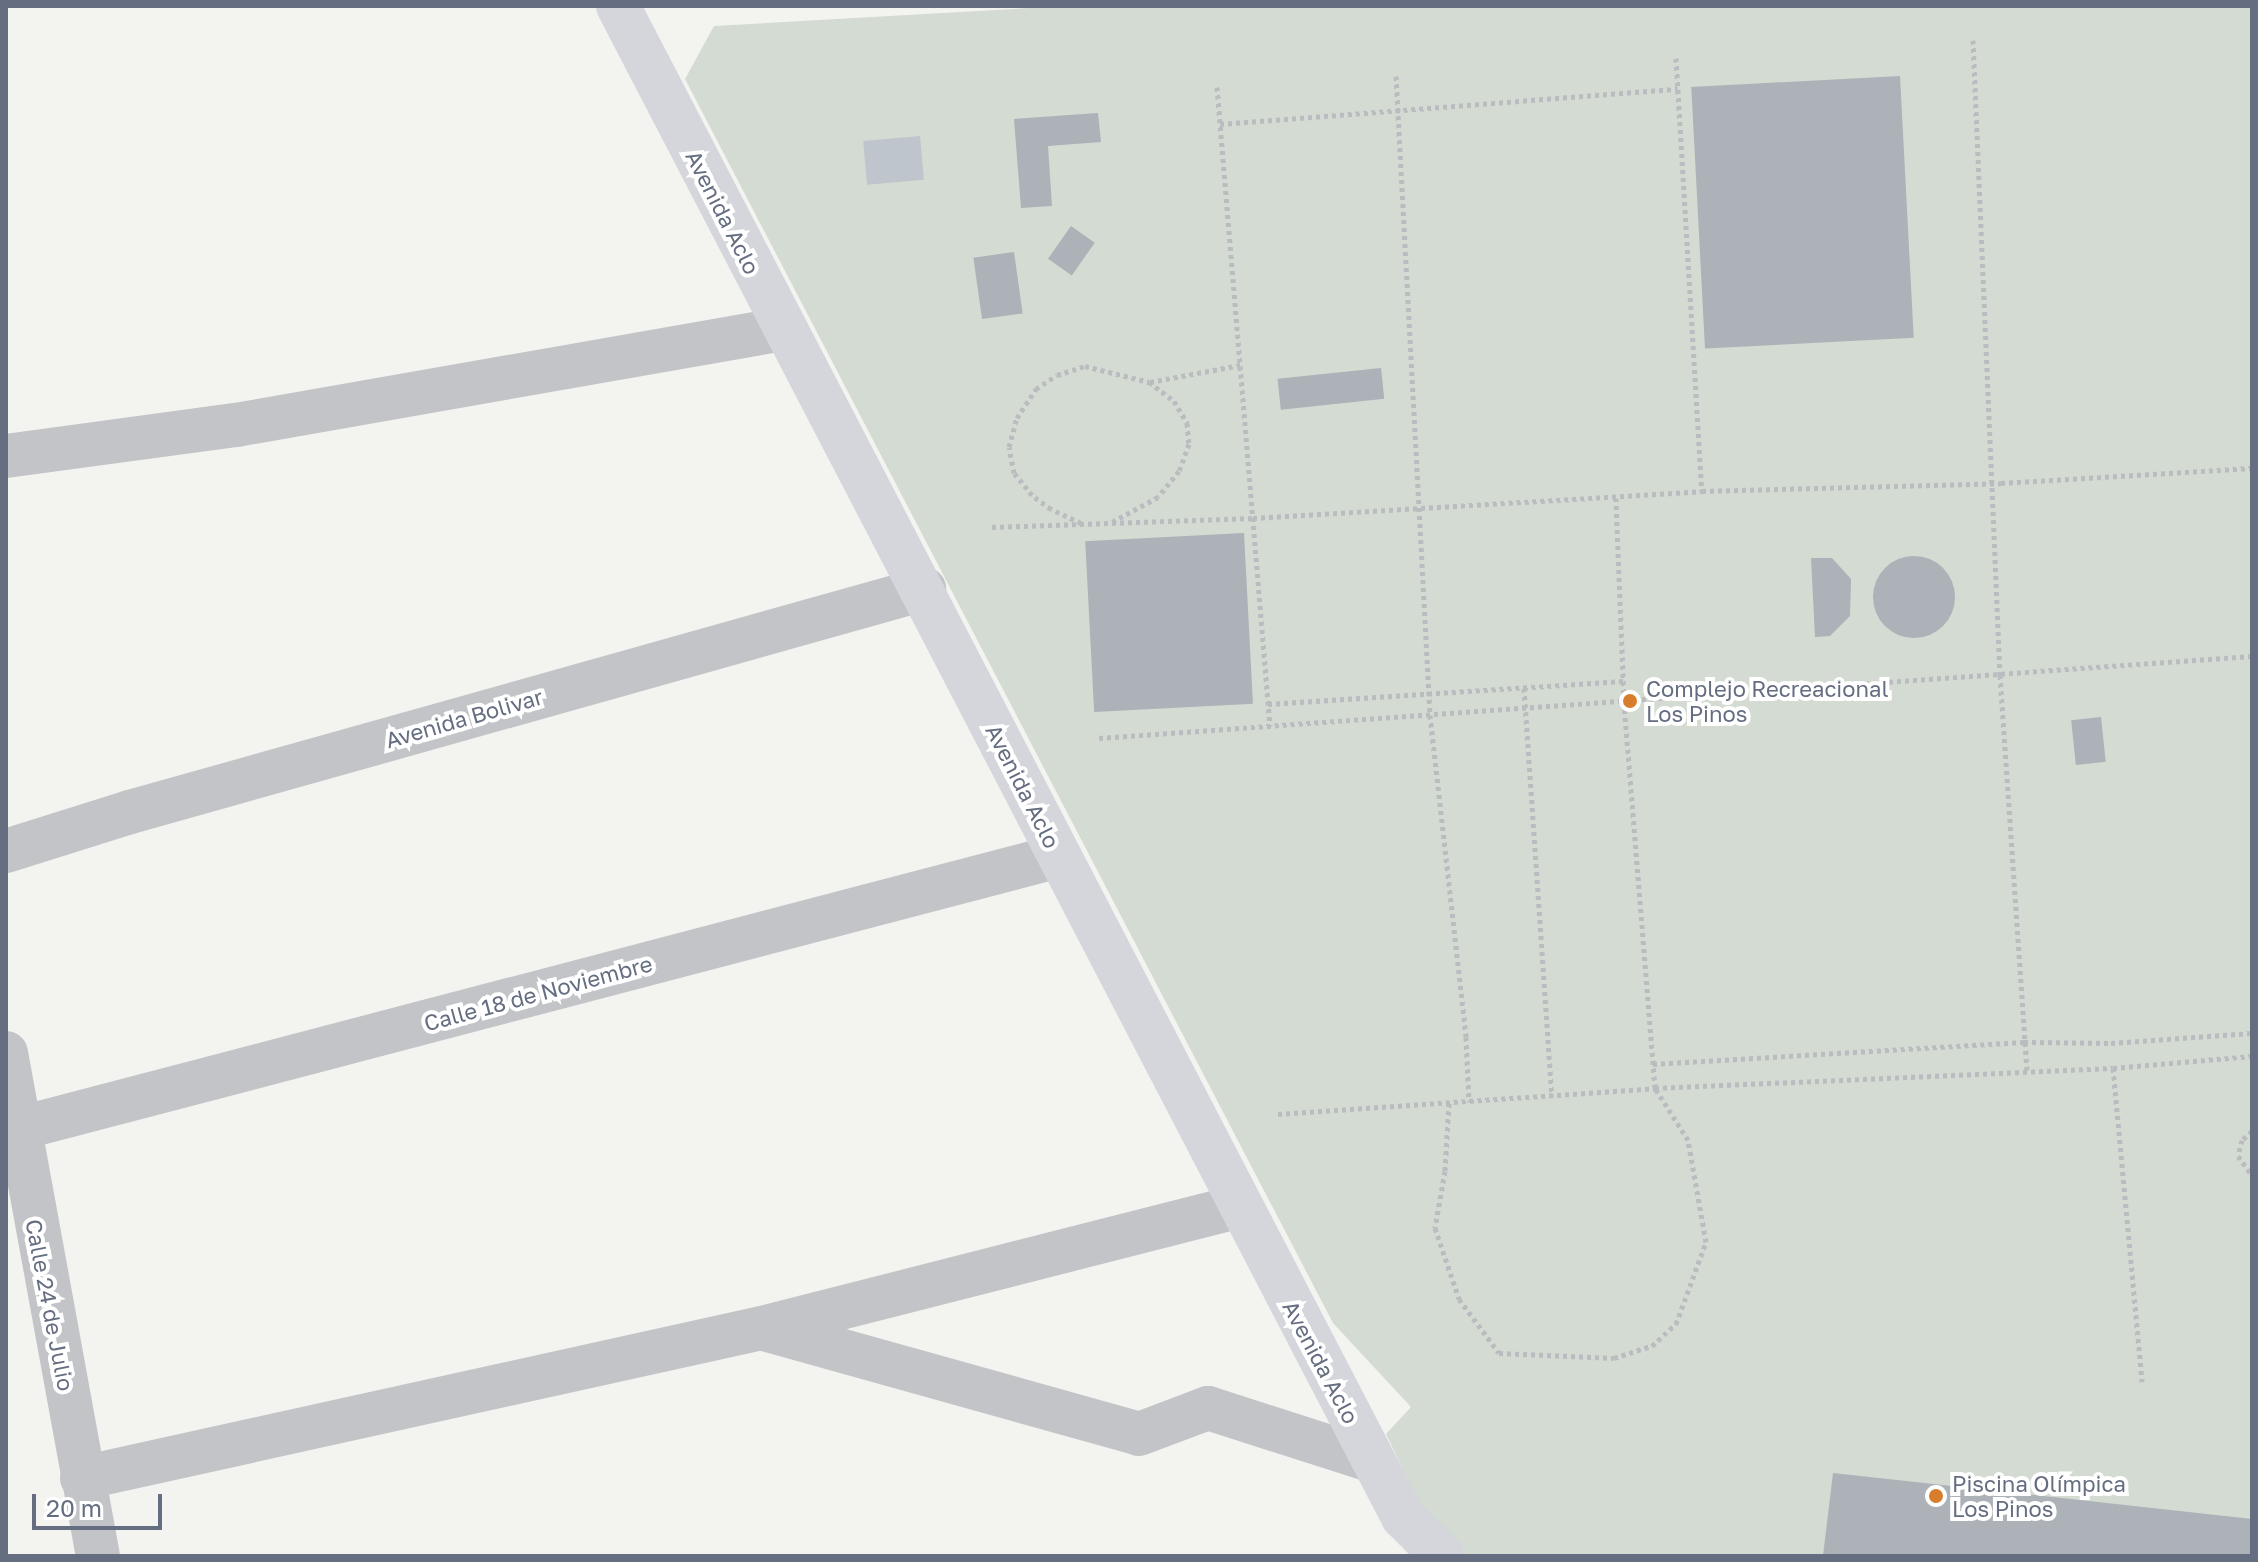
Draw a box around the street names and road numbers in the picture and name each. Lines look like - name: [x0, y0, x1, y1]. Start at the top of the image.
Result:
- street label: Avenida Aclo: [680, 146, 766, 278]
- street label: Avenida Bolivar: [382, 683, 546, 753]
- street label: Avenida Aclo: [980, 720, 1066, 852]
- street label: Calle 18 de Noviembre: [421, 950, 655, 1036]
- street label: Calle 24 de Julio: [20, 1217, 80, 1393]
- street label: Avenida Aclo: [1278, 1296, 1364, 1428]

